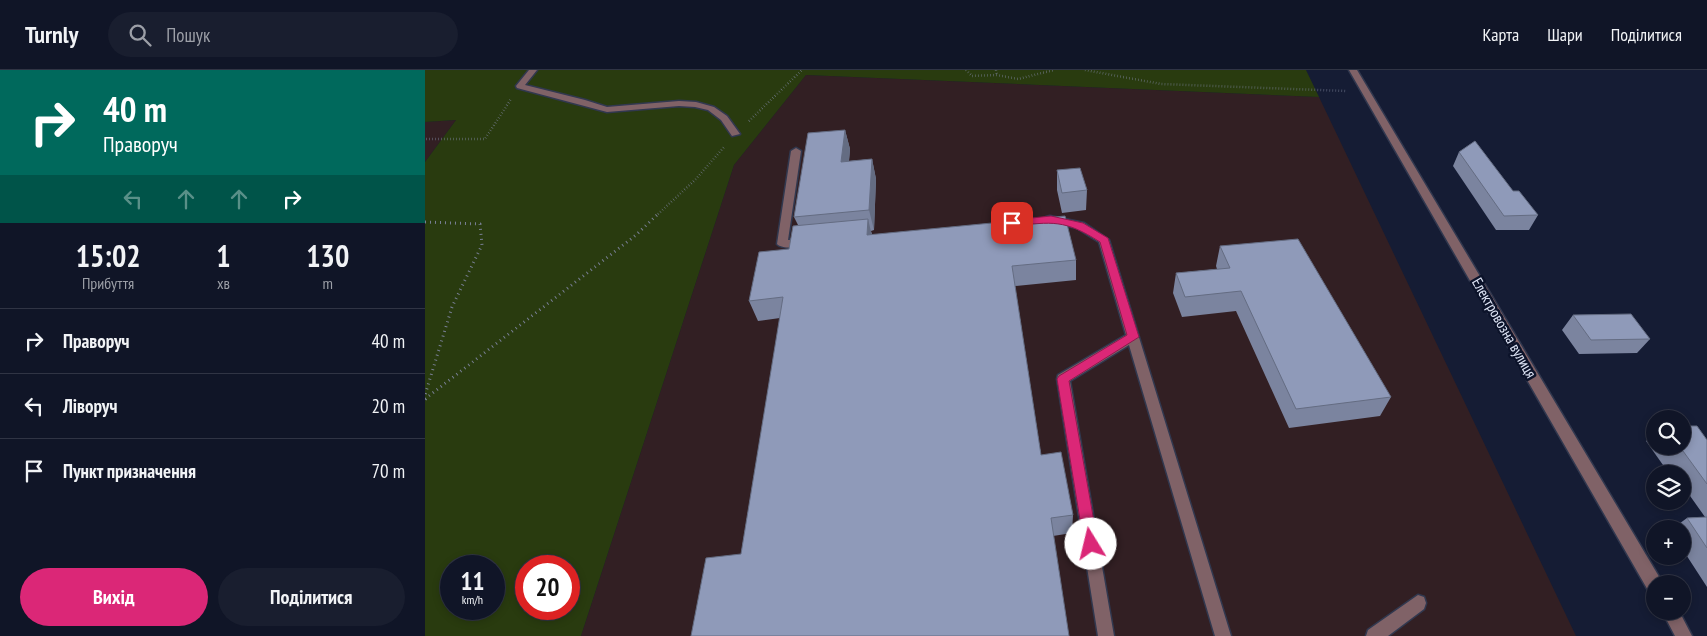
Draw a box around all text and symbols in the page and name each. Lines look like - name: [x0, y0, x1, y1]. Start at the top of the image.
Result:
- search box: [108, 12, 458, 57]
- text: Turnly: [25, 19, 78, 50]
- icon: search: [126, 21, 154, 49]
- text: Пошук: [166, 23, 210, 47]
- text: Карта: [1483, 23, 1519, 46]
- text: Шари: [1547, 23, 1583, 46]
- text: Поділитися: [1611, 23, 1682, 46]
- text: 40 m: [103, 86, 167, 132]
- icon: right: [20, 90, 85, 155]
- text: Праворуч: [103, 130, 178, 158]
- icon: left: [119, 185, 147, 213]
- icon: ahead: [172, 185, 200, 213]
- icon: ahead: [225, 185, 253, 213]
- icon: right: [278, 185, 306, 213]
- pin: [991, 202, 1033, 244]
- icon: arrive: [998, 209, 1026, 237]
- text: 15:02: [76, 236, 141, 275]
- text: 1: [216, 236, 231, 275]
- text: 130: [306, 236, 349, 275]
- text: Прибуття: [82, 273, 134, 293]
- text: хв: [217, 273, 230, 293]
- text: m: [323, 273, 333, 293]
- street label: Електровозна вулиця: [1468, 274, 1541, 381]
- icon: right: [20, 327, 48, 355]
- text: Праворуч: [63, 329, 130, 353]
- text: 40 m: [372, 329, 405, 353]
- icon: left: [20, 392, 48, 420]
- text: Ліворуч: [63, 394, 117, 418]
- text: 20 m: [372, 394, 405, 418]
- map controls: [1646, 410, 1691, 620]
- button: search: [1646, 410, 1691, 455]
- icon: arrive: [20, 457, 48, 485]
- text: Пункт призначення: [63, 459, 196, 483]
- text: 70 m: [372, 459, 405, 483]
- button: layers: [1646, 465, 1691, 510]
- position arrow: [1064, 517, 1116, 569]
- button: +: [1646, 520, 1691, 565]
- speed limit sign: 20: [515, 555, 580, 620]
- text: 11: [461, 565, 484, 597]
- button: Вихід: [20, 568, 208, 626]
- button: Поділитися: [218, 568, 405, 626]
- button: −: [1646, 575, 1691, 620]
- text: km/h: [462, 592, 483, 607]

